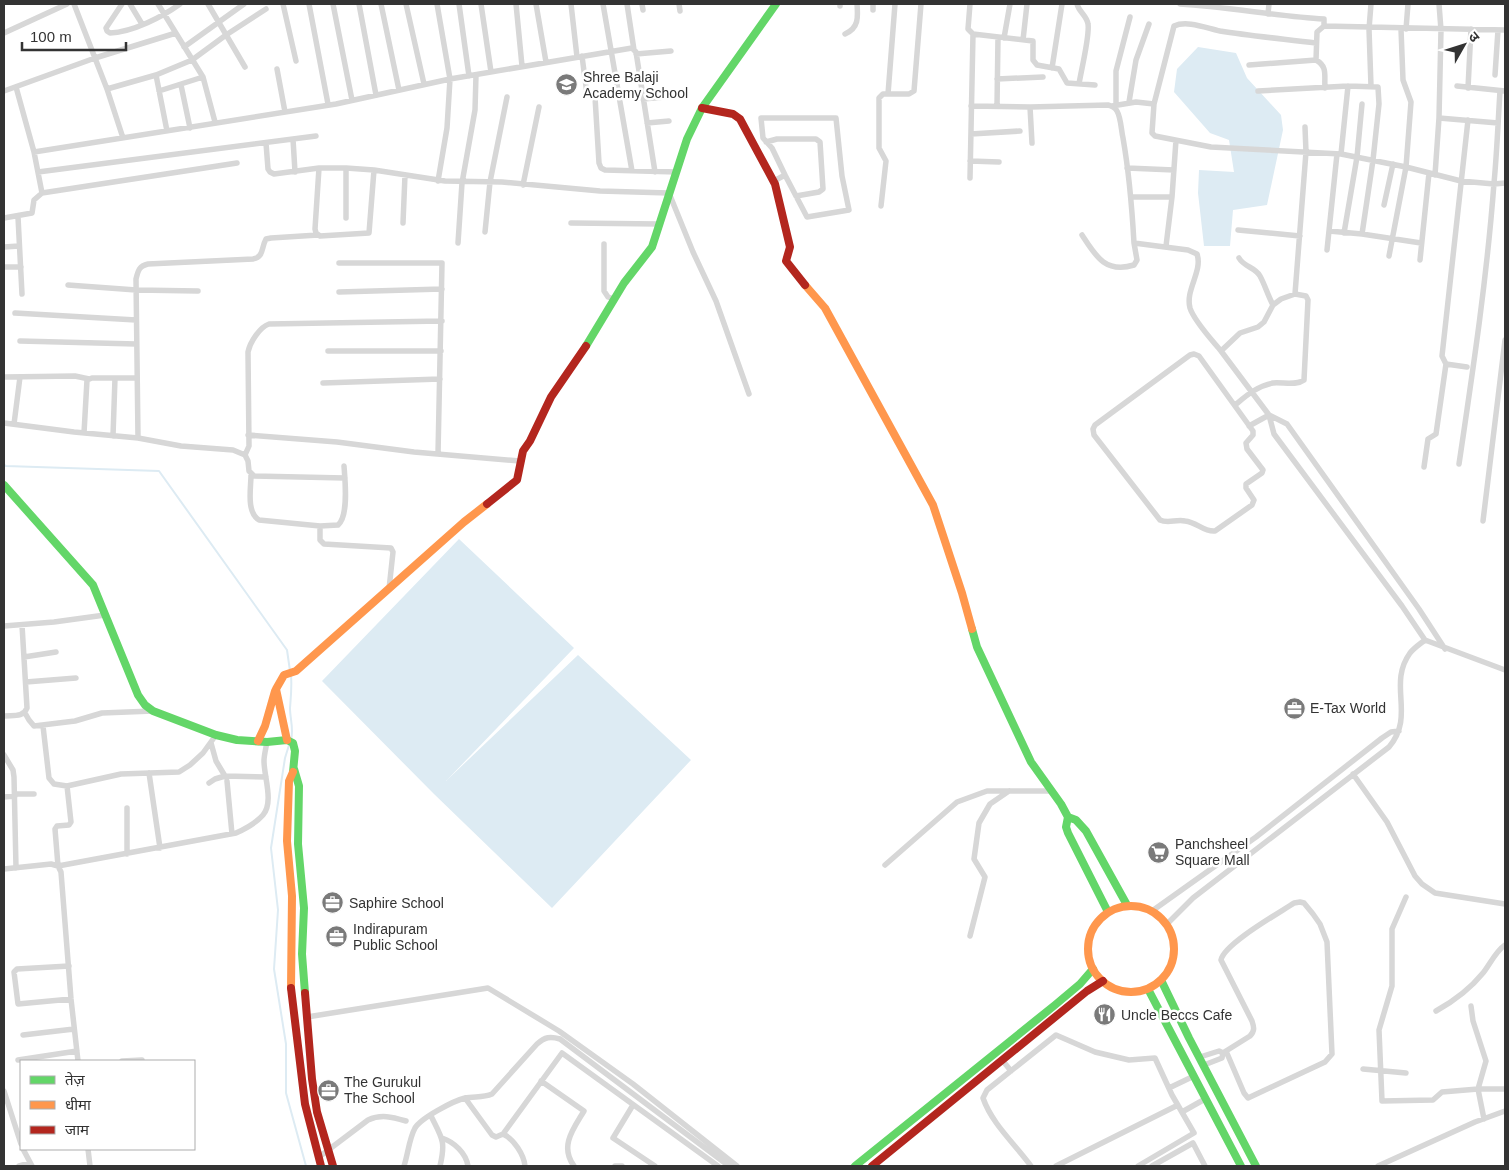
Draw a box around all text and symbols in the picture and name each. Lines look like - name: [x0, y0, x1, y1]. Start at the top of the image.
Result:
- scale bar: [22, 20, 126, 52]
- north arrow: [1439, 20, 1489, 70]
- text: 100 m: [30, 28, 72, 45]
- text: उ: [1465, 29, 1483, 46]
- place label: Shree Balaji Academy School: [583, 69, 688, 101]
- school or university icon: Shree Balaji Academy School: [555, 73, 579, 97]
- office icon: E-Tax World: [1282, 696, 1306, 720]
- place label: E-Tax World: [1310, 700, 1386, 716]
- place label: Panchsheel Square Mall: [1175, 836, 1250, 868]
- supermarket icon: Panchsheel Square Mall: [1147, 840, 1171, 864]
- office icon: Saphire School: [321, 891, 345, 915]
- place label: Saphire School: [349, 895, 444, 911]
- place label: Indirapuram Public School: [353, 921, 438, 953]
- office icon: Indirapuram Public School: [325, 925, 349, 949]
- restaurant icon: Uncle Beccs Cafe: [1093, 1003, 1117, 1027]
- place label: Uncle Beccs Cafe: [1121, 1007, 1232, 1023]
- legend: [20, 1060, 195, 1150]
- text: तेज़: [65, 1071, 86, 1088]
- place label: The Gurukul The School: [344, 1074, 421, 1106]
- office icon: The Gurukul The School: [316, 1078, 340, 1102]
- text: धीमा: [65, 1096, 92, 1113]
- text: जाम: [65, 1121, 90, 1138]

